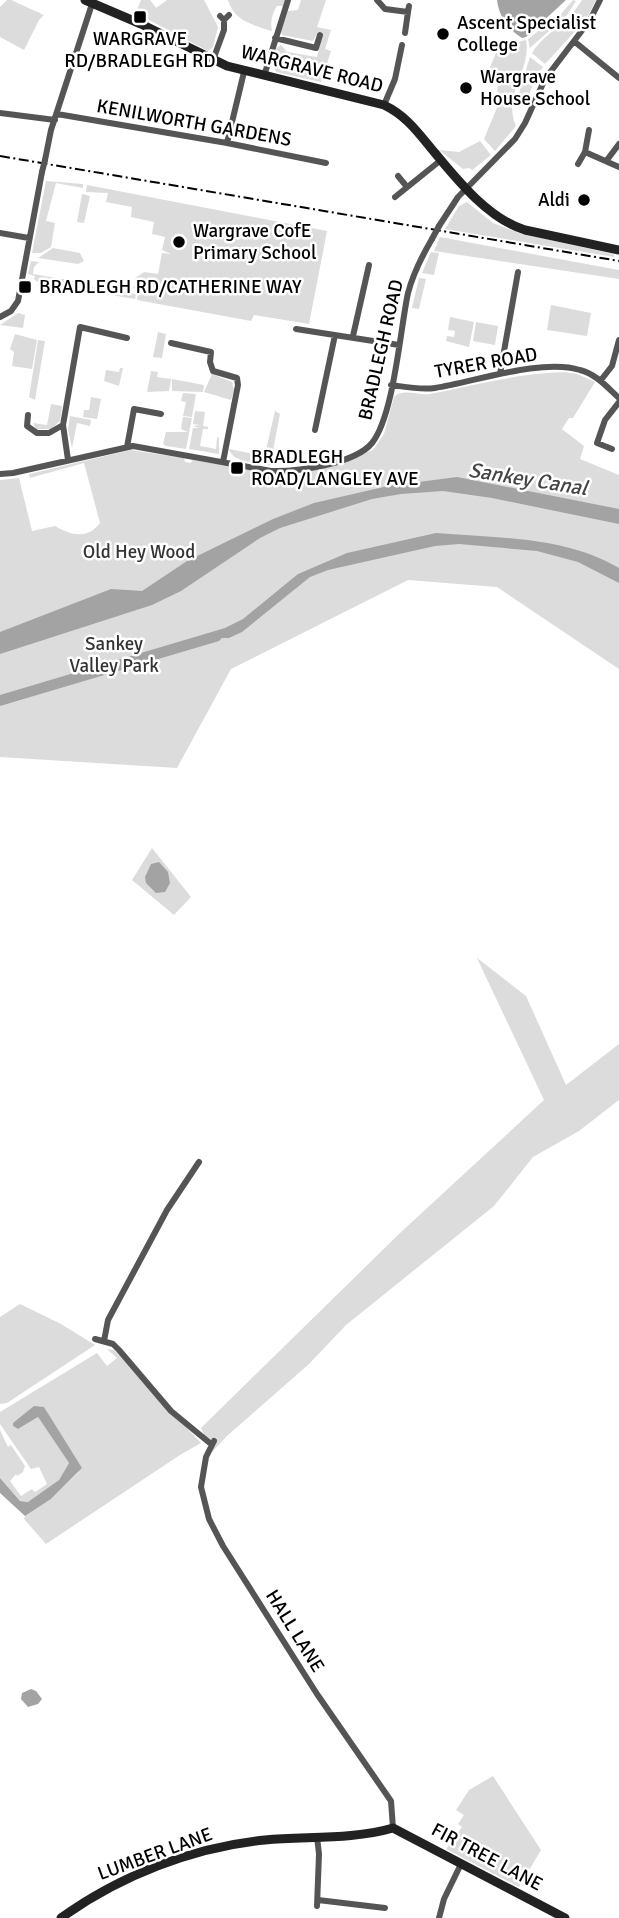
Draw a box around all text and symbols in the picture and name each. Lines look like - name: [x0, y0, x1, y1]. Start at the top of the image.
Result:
- marker: WARGRAVE RD/BRADLEGH RD: [132, 9, 148, 25]
- place label: Ascent Specialist College: [457, 11, 596, 57]
- marker: Ascent Specialist College: [435, 26, 451, 42]
- place label: WARGRAVE RD/BRADLEGH RD: [64, 27, 216, 73]
- street label: WARGRAVE ROAD: [238, 40, 386, 98]
- place label: Wargrave House School: [480, 65, 590, 111]
- marker: Wargrave House School: [458, 80, 474, 96]
- street label: KENILWORTH GARDENS: [95, 94, 293, 152]
- place label: Aldi: [538, 188, 570, 212]
- marker: Aldi: [576, 192, 592, 208]
- place label: Wargrave CofE Primary School: [193, 219, 316, 265]
- marker: Wargrave CofE Primary School: [171, 234, 187, 250]
- place label: BRADLEGH RD/CATHERINE WAY: [39, 275, 302, 299]
- street label: BRADLEGH ROAD: [353, 277, 409, 423]
- marker: BRADLEGH RD/CATHERINE WAY: [17, 279, 33, 295]
- street label: TYRER ROAD: [433, 342, 539, 384]
- place label: BRADLEGH ROAD/LANGLEY AVE: [251, 445, 419, 491]
- water label: Sankey Canal: [467, 457, 591, 502]
- marker: BRADLEGH ROAD/LANGLEY AVE: [229, 460, 245, 476]
- park label: Old Hey Wood: [83, 540, 195, 564]
- park label: Sankey Valley Park: [69, 632, 159, 678]
- street label: HALL LANE: [260, 1585, 330, 1677]
- street label: FIR TREE LANE: [427, 1818, 547, 1896]
- street label: LUMBER LANE: [94, 1822, 216, 1886]

